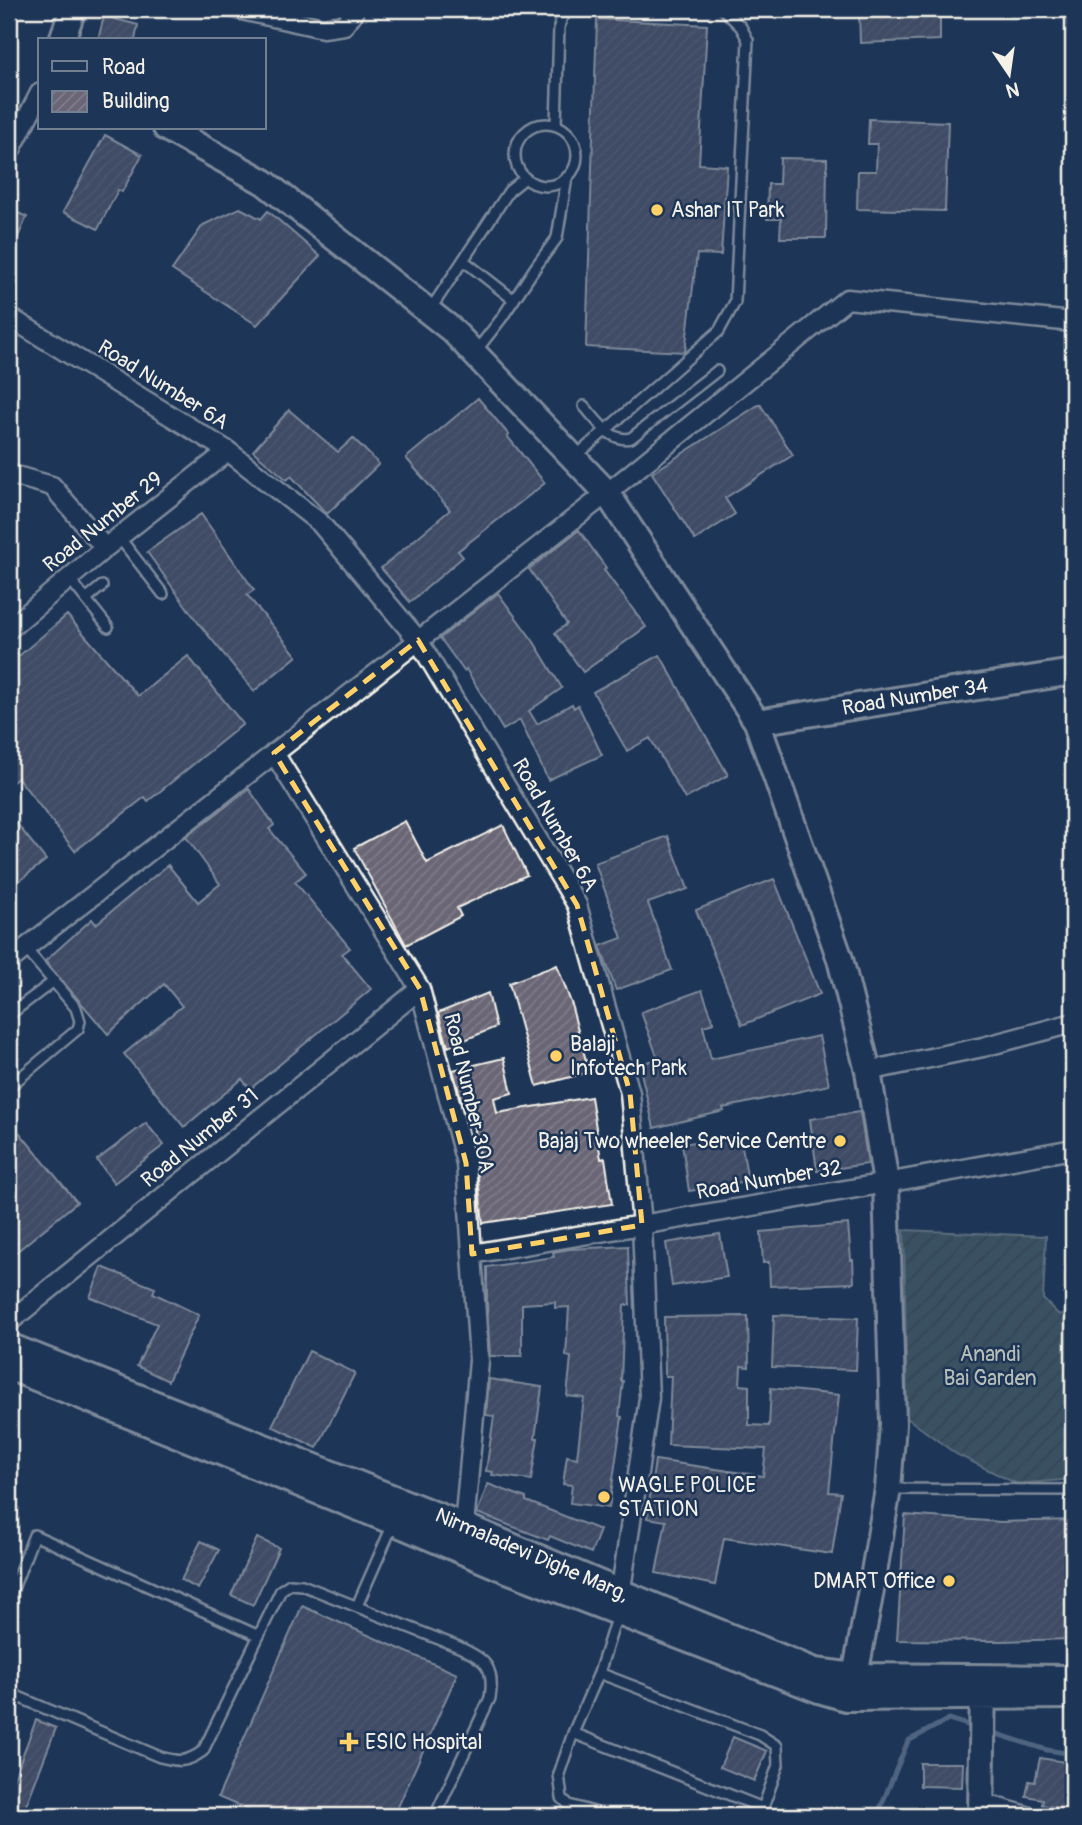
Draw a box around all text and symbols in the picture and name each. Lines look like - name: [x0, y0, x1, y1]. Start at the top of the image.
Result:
- legend: [38, 38, 266, 130]
- north arrow: [974, 38, 1044, 108]
- text: Road: [102, 54, 146, 81]
- text: N: [1003, 76, 1022, 103]
- text: Building: [102, 88, 169, 115]
- place label: Ashar IT Park: [671, 197, 785, 224]
- marker: Ashar IT Park: [649, 202, 665, 218]
- street label: Road Number 6A: [92, 334, 234, 436]
- street label: Road Number 29: [38, 466, 168, 578]
- street label: Road Number 34: [840, 672, 990, 722]
- street label: Road Number 6A: [506, 754, 604, 896]
- street label: Road Number 30A: [437, 1010, 501, 1176]
- place label: Balaji Infotech Park: [570, 1031, 687, 1082]
- marker: Balaji Infotech Park: [548, 1048, 564, 1064]
- street label: Road Number 31: [136, 1082, 264, 1194]
- place label: Bajaj Two wheeler Service Centre: [538, 1128, 827, 1155]
- marker: Bajaj Two wheeler Service Centre: [832, 1133, 848, 1149]
- street label: Road Number 32: [694, 1154, 844, 1206]
- park label: Anandi Bai Garden: [943, 1341, 1037, 1392]
- place label: WAGLE POLICE STATION: [618, 1472, 756, 1523]
- marker: WAGLE POLICE STATION: [596, 1489, 612, 1505]
- street label: Nirmaladevi Dighe Marg,: [431, 1502, 633, 1608]
- place label: DMART Office: [813, 1568, 936, 1595]
- marker: DMART Office: [941, 1573, 957, 1589]
- place label: ESIC Hospital: [365, 1729, 482, 1756]
- marker: ESIC Hospital: [339, 1732, 359, 1752]

